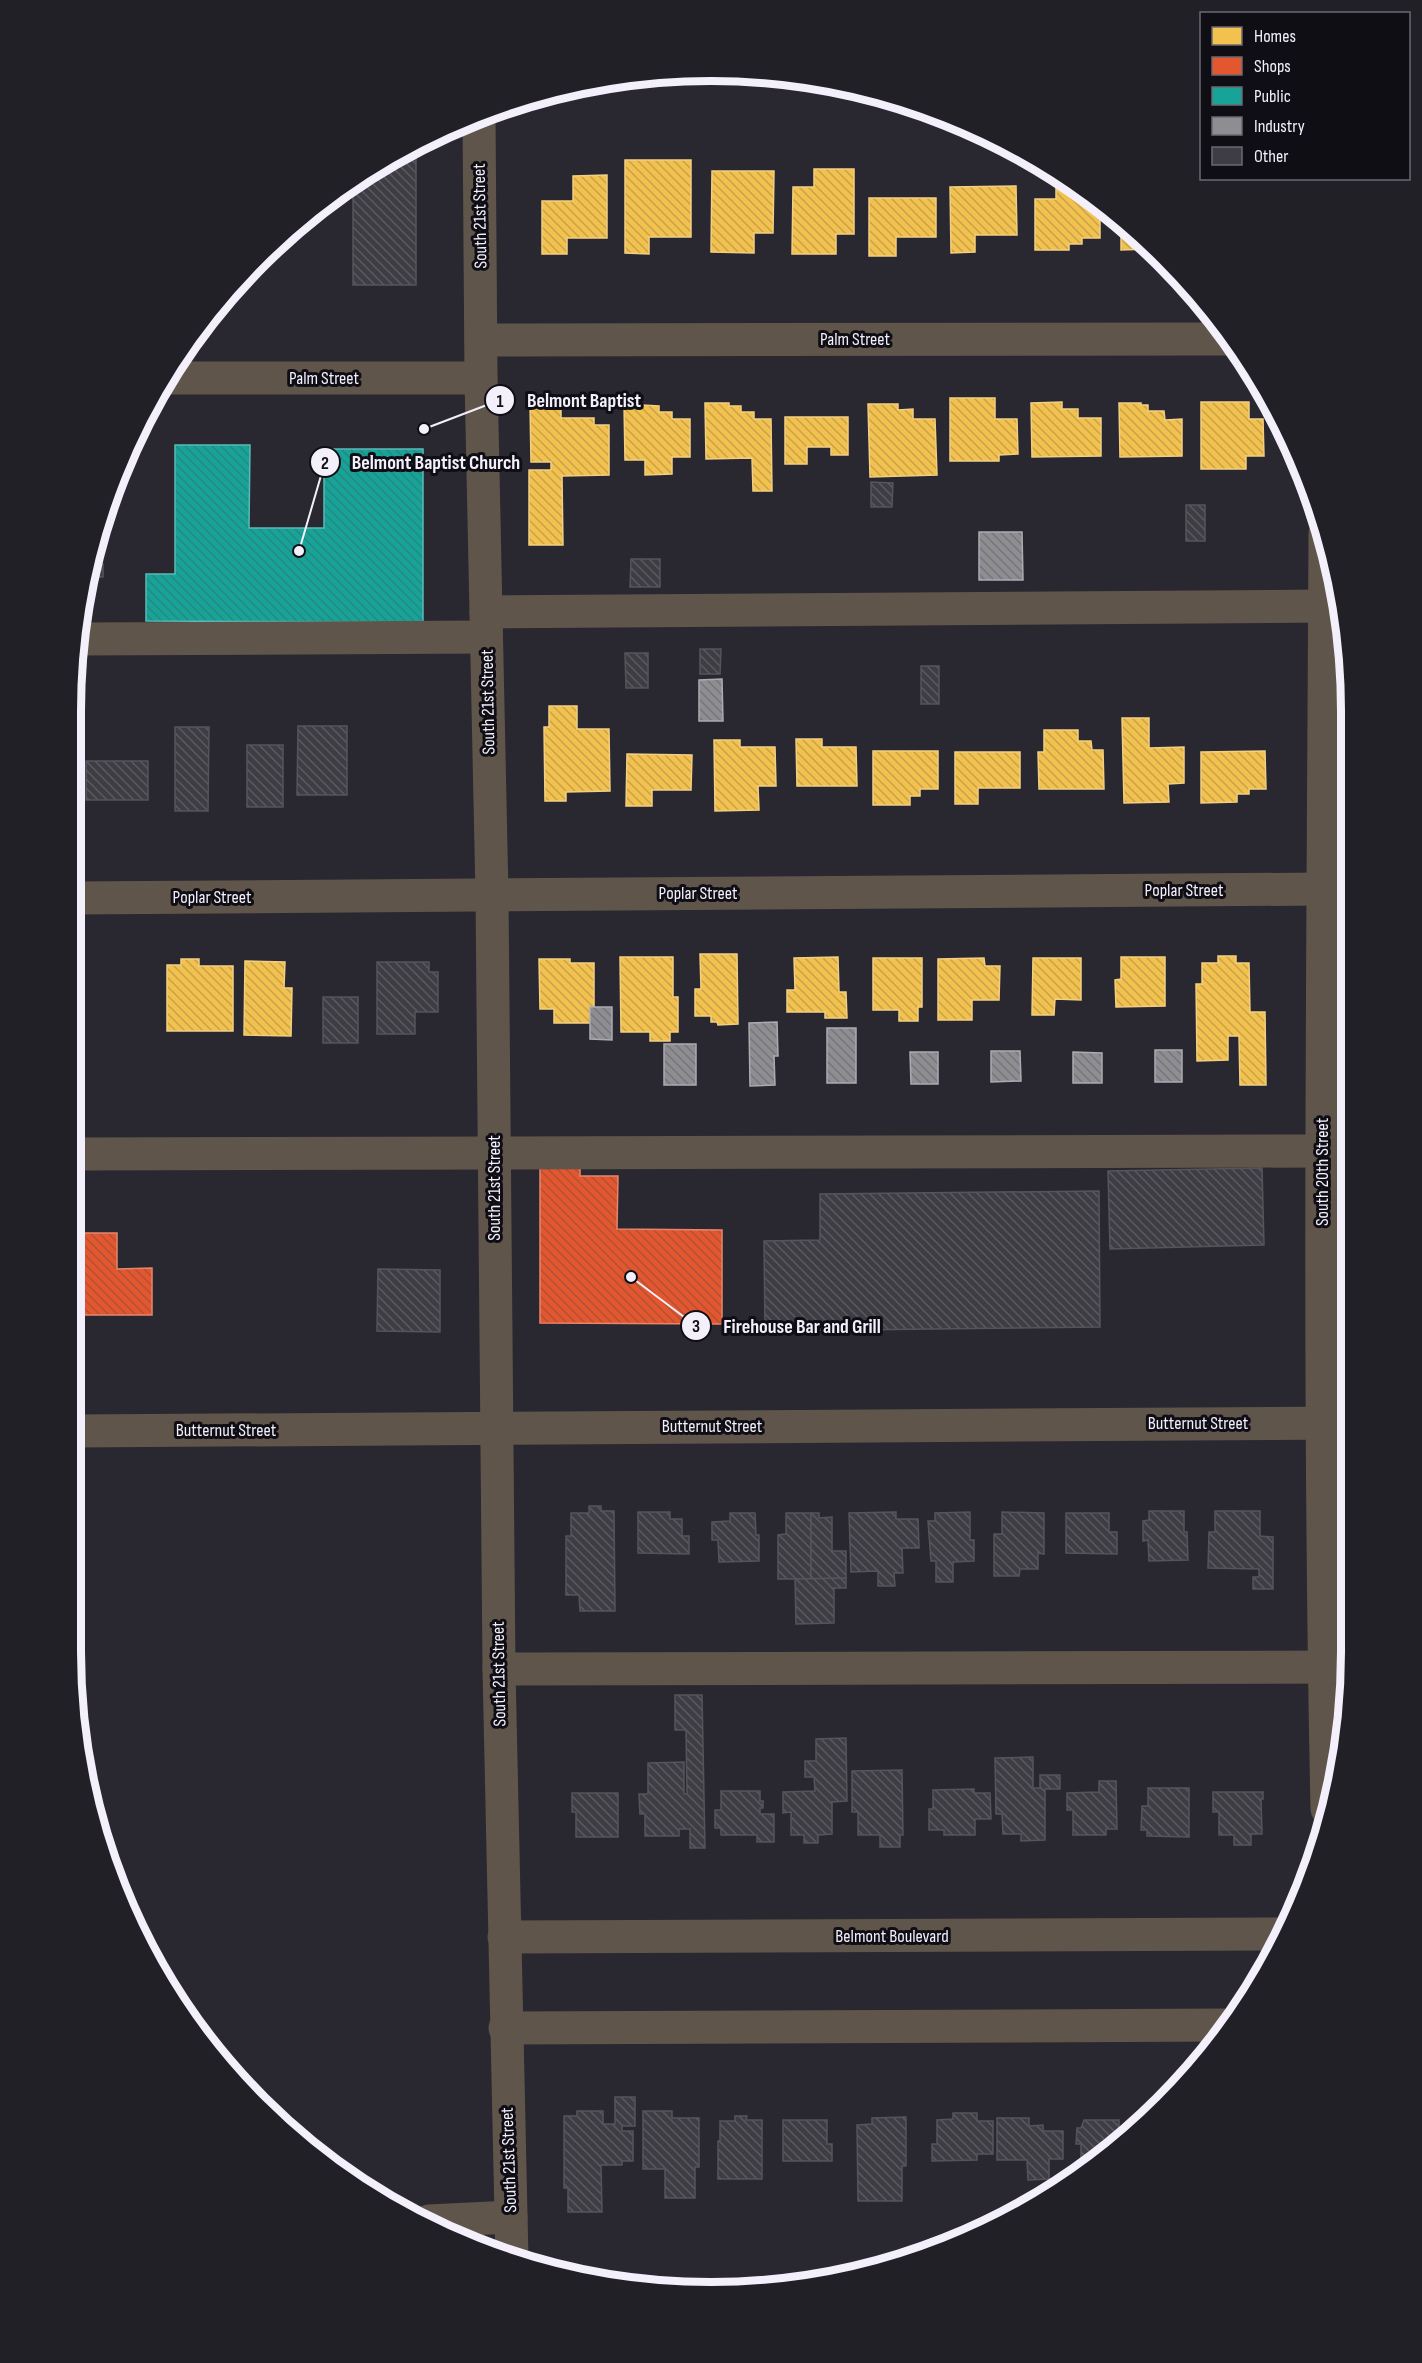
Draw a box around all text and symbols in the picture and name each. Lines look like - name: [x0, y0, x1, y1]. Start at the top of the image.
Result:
- legend: [1200, 12, 1410, 180]
- text: Homes: [1254, 26, 1296, 47]
- text: Shops: [1254, 56, 1291, 77]
- text: Public: [1254, 86, 1291, 107]
- text: Industry: [1254, 116, 1305, 137]
- text: Other: [1254, 146, 1288, 167]
- street label: South 21st Street: [469, 163, 491, 269]
- street label: Palm Street: [820, 329, 891, 350]
- street label: Palm Street: [289, 368, 360, 389]
- callout: Belmont Baptist: [485, 381, 654, 419]
- text: Belmont Baptist: [527, 389, 641, 413]
- text: 1: [496, 391, 504, 412]
- callout: Belmont Baptist Church: [310, 443, 532, 481]
- text: Belmont Baptist Church: [352, 451, 520, 475]
- text: 2: [321, 453, 329, 474]
- street label: South 21st Street: [477, 649, 499, 755]
- street label: Poplar Street: [1145, 880, 1224, 901]
- street label: Poplar Street: [659, 883, 738, 904]
- street label: Poplar Street: [173, 887, 252, 908]
- street label: South 20th Street: [1312, 1117, 1333, 1226]
- street label: South 21st Street: [484, 1135, 505, 1241]
- callout: Firehouse Bar and Grill: [681, 1307, 893, 1345]
- text: Firehouse Bar and Grill: [723, 1315, 881, 1339]
- text: 3: [692, 1316, 700, 1337]
- street label: Butternut Street: [1148, 1413, 1249, 1434]
- street label: Butternut Street: [662, 1416, 763, 1437]
- street label: Butternut Street: [176, 1420, 277, 1441]
- street label: South 21st Street: [488, 1621, 510, 1727]
- street label: Belmont Boulevard: [835, 1926, 949, 1947]
- street label: South 21st Street: [497, 2107, 521, 2213]

